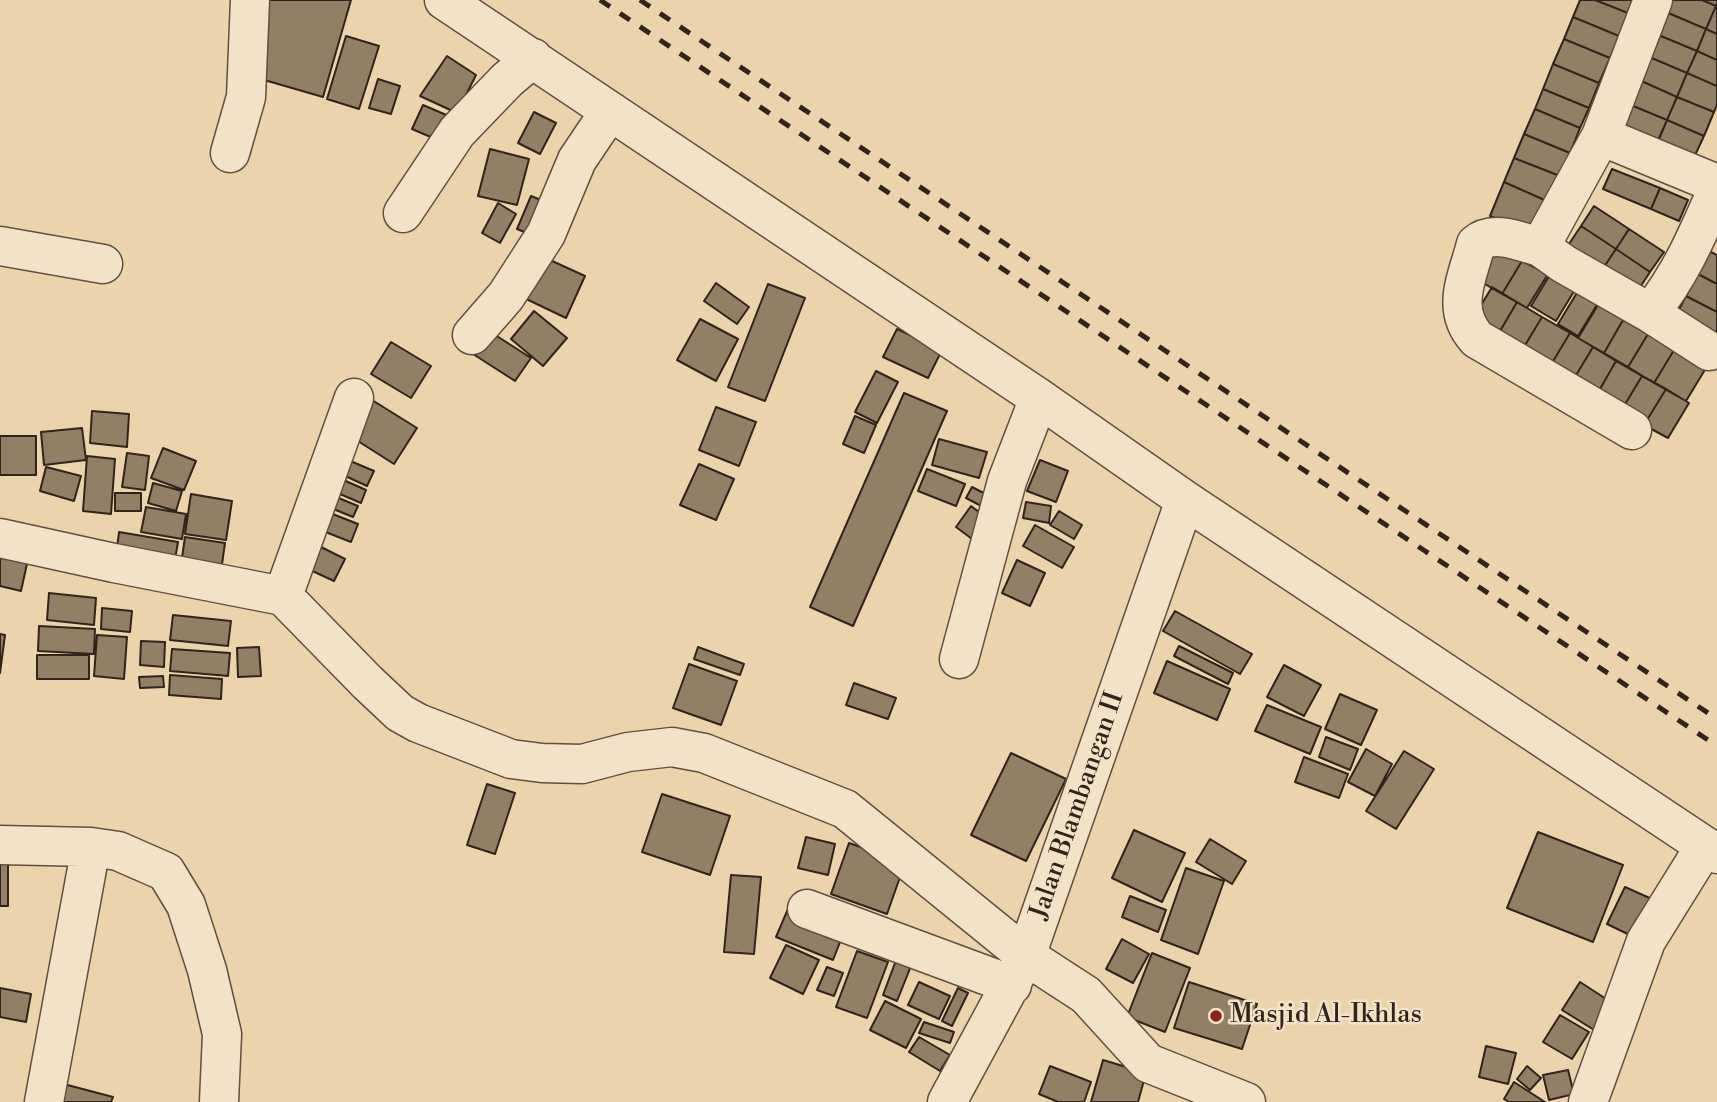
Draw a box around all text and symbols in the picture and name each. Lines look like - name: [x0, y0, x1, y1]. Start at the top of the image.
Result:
- street label: Jalan Blambangan II: [1024, 688, 1132, 924]
- place label: Masjid Al-Ikhlas: [1230, 1000, 1422, 1032]
- marker: Masjid Al-Ikhlas: [1208, 1008, 1224, 1024]

